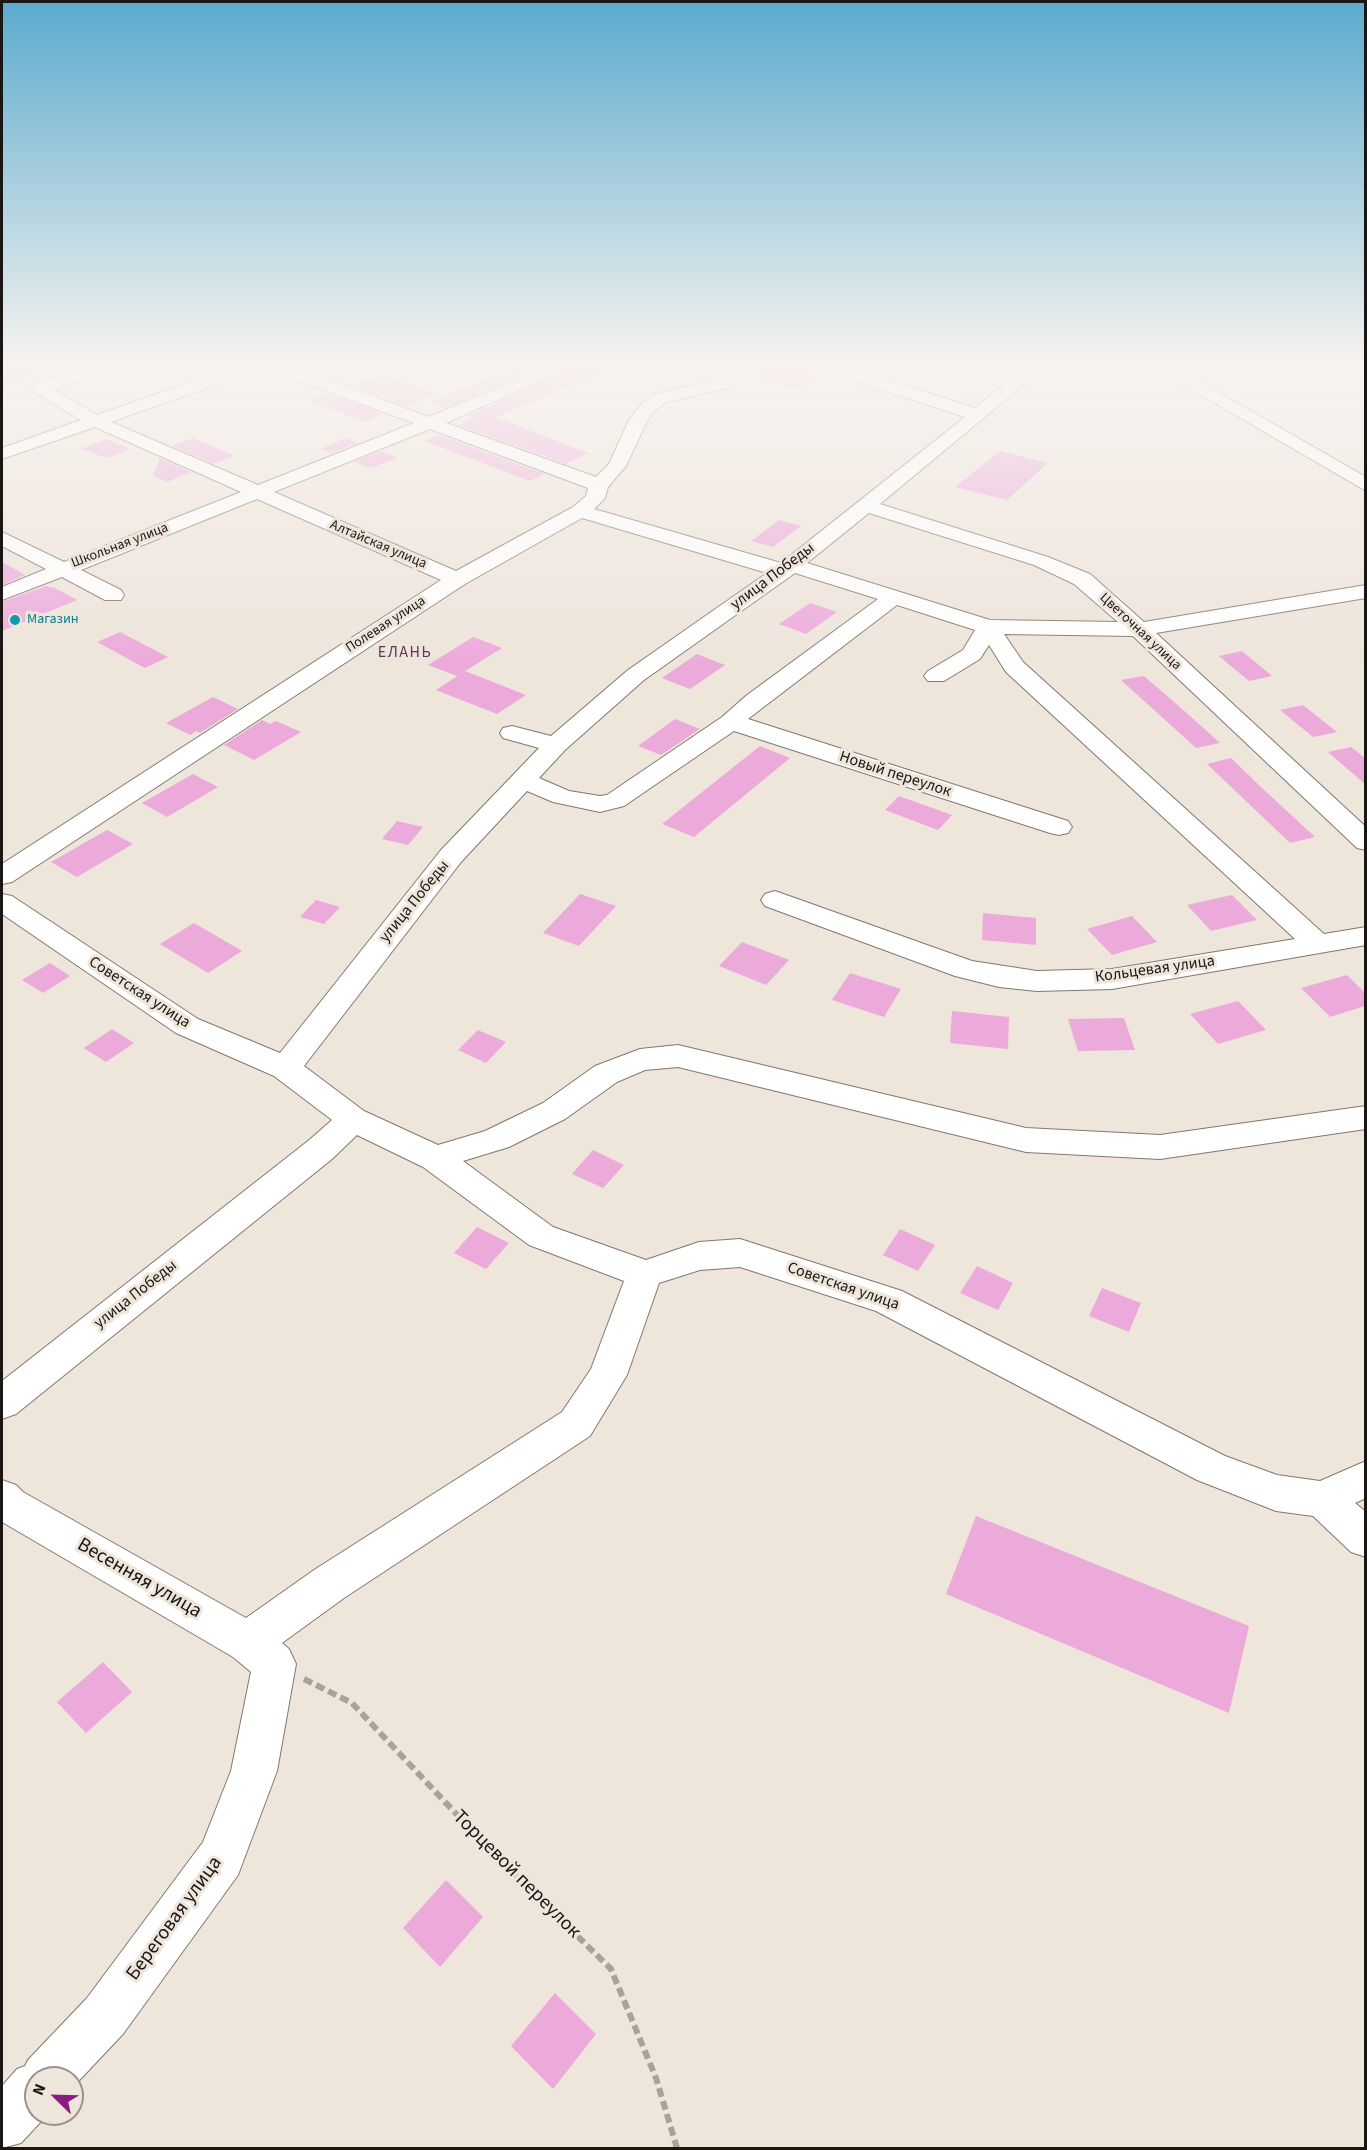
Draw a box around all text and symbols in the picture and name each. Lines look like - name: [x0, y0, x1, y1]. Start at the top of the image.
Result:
- street label: Алтайская улица: [327, 517, 429, 573]
- street label: Школьная улица: [69, 520, 171, 572]
- street label: улица Победы: [727, 539, 819, 615]
- street label: Цветочная улица: [1096, 590, 1184, 674]
- street label: Полевая улица: [343, 593, 429, 657]
- place label: Магазин: [27, 612, 79, 628]
- marker: Магазин: [8, 613, 22, 627]
- district label: ЕЛАНЬ: [378, 643, 432, 663]
- street label: Новый переулок: [837, 748, 953, 802]
- street label: улица Победы: [376, 857, 454, 947]
- street label: Кольцевая улица: [1094, 952, 1216, 988]
- street label: Советская улица: [85, 953, 193, 1033]
- street label: улица Победы: [91, 1257, 181, 1333]
- street label: Советская улица: [784, 1259, 902, 1315]
- street label: Весенняя улица: [72, 1534, 206, 1624]
- street label: Торцевой переулок: [447, 1806, 585, 1944]
- street label: Береговая улица: [122, 1852, 228, 1986]
- north arrow: [24, 2066, 84, 2126]
- text: N: [27, 2081, 51, 2099]

